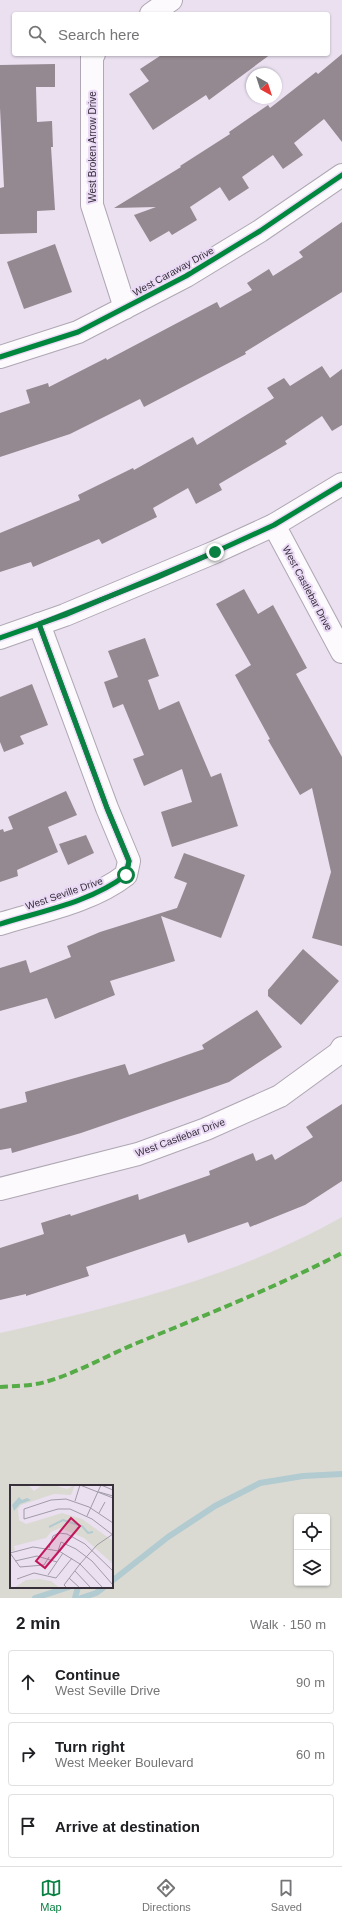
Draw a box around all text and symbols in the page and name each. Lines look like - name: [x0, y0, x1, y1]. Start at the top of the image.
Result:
- search box: [12, 12, 330, 56]
- icon: search: [26, 23, 48, 45]
- text: Search here: [58, 26, 140, 43]
- north arrow: [246, 68, 282, 104]
- street label: West Broken Arrow Drive: [87, 91, 98, 203]
- street label: West Caraway Drive: [131, 244, 216, 298]
- route end: [206, 543, 224, 561]
- street label: West Castlebar Drive: [281, 544, 335, 633]
- route start: [117, 866, 135, 884]
- street label: West Seville Drive: [24, 875, 105, 912]
- street label: West Castlebar Drive: [134, 1116, 227, 1159]
- inset map: [10, 1485, 113, 1588]
- map controls: [294, 1514, 330, 1586]
- button: locate: [294, 1514, 330, 1550]
- button: layers: [294, 1550, 330, 1586]
- text: 2 min: [16, 1614, 60, 1633]
- text: Walk · 150 m: [250, 1617, 326, 1632]
- text: Continue: [55, 1666, 120, 1683]
- icon: ahead: [17, 1671, 39, 1693]
- text: 90 m: [296, 1675, 325, 1690]
- text: West Seville Drive: [55, 1683, 160, 1698]
- text: Turn right: [55, 1738, 125, 1755]
- icon: right: [17, 1743, 39, 1765]
- text: 60 m: [296, 1747, 325, 1762]
- text: West Meeker Boulevard: [55, 1755, 194, 1770]
- icon: arrive: [17, 1815, 39, 1837]
- text: Arrive at destination: [55, 1818, 200, 1835]
- tab: Map: [40, 1877, 62, 1913]
- tab: Directions: [142, 1877, 191, 1913]
- tab: Saved: [271, 1877, 302, 1913]

